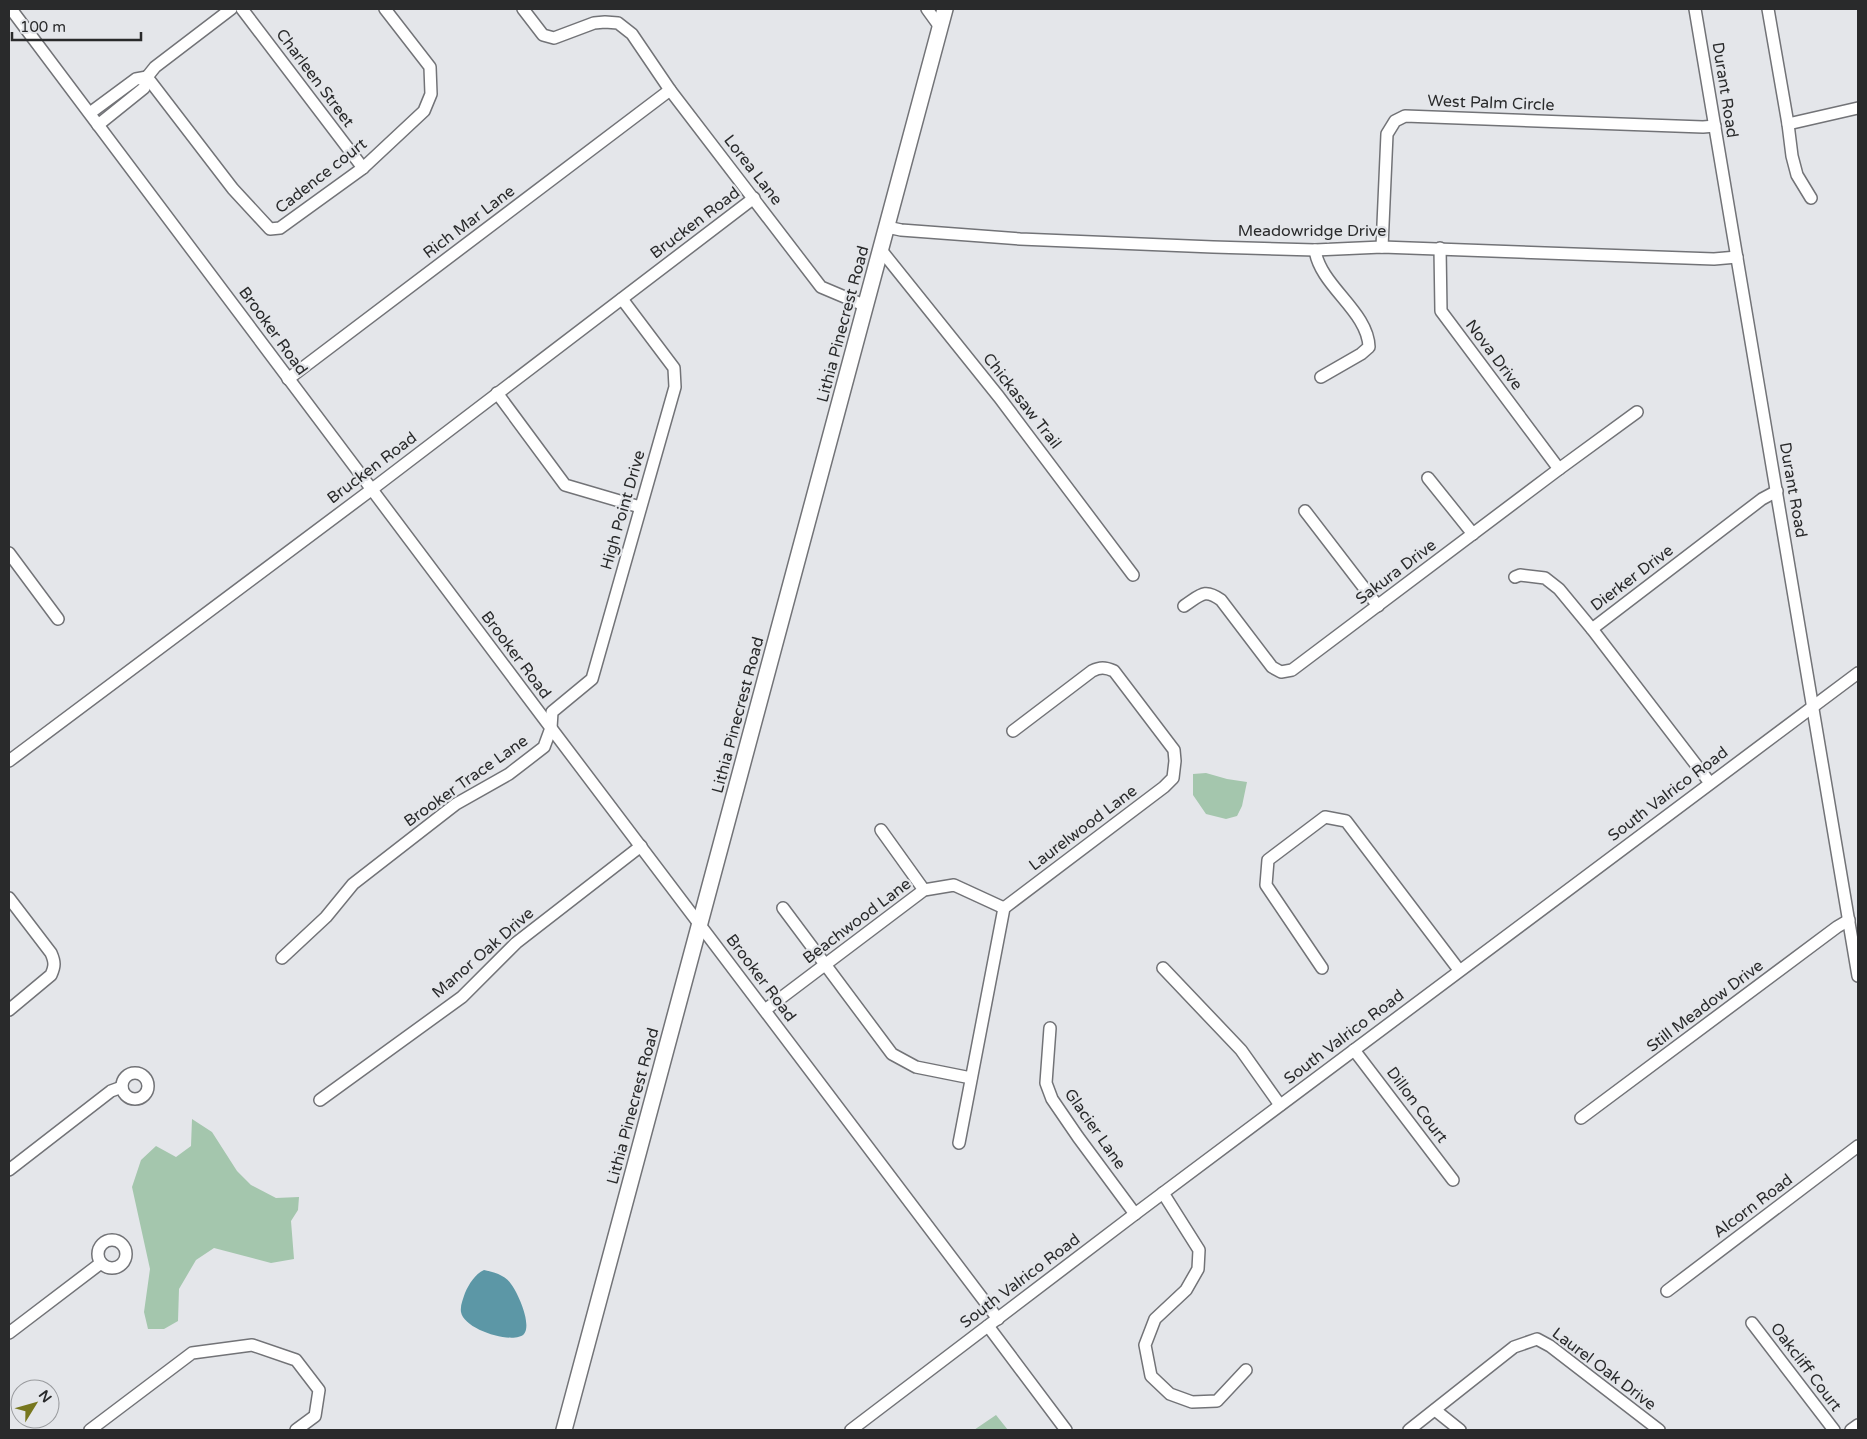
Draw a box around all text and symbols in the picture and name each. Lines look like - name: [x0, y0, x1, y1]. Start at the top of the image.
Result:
- scale bar: [12, 10, 141, 42]
- text: 100 m: [20, 18, 66, 36]
- street label: Charleen Street: [272, 25, 358, 131]
- street label: Durant Road: [1708, 41, 1742, 139]
- street label: West Palm Circle: [1427, 91, 1555, 115]
- street label: Lorea Lane: [719, 131, 787, 209]
- street label: Cadence court: [271, 134, 371, 218]
- street label: Rich Mar Lane: [419, 181, 519, 263]
- street label: Brucken Road: [646, 183, 744, 263]
- street label: Meadowridge Drive: [1238, 221, 1386, 241]
- street label: Lithia Pinecrest Road: [812, 244, 874, 404]
- street label: Brooker Road: [234, 283, 312, 379]
- street label: Nova Drive: [1461, 316, 1527, 394]
- street label: Chickasaw Trail: [978, 349, 1066, 453]
- street label: Brucken Road: [323, 428, 421, 508]
- street label: Durant Road: [1775, 441, 1811, 539]
- street label: High Point Drive: [596, 448, 650, 572]
- street label: Sakura Drive: [1352, 535, 1440, 609]
- street label: Dierker Drive: [1587, 540, 1677, 616]
- street label: Brooker Road: [477, 607, 555, 703]
- street label: Lithia Pinecrest Road: [707, 635, 769, 795]
- street label: Brooker Trace Lane: [400, 731, 532, 831]
- street label: South Valrico Road: [1604, 742, 1732, 846]
- street label: Laurelwood Lane: [1025, 781, 1141, 875]
- street label: Beachwood Lane: [799, 874, 915, 968]
- street label: Manor Oak Drive: [428, 903, 538, 1003]
- street label: Brooker Road: [722, 930, 800, 1026]
- street label: Still Meadow Drive: [1643, 956, 1767, 1056]
- street label: South Valrico Road: [1280, 985, 1408, 1089]
- street label: Lithia Pinecrest Road: [602, 1026, 664, 1186]
- street label: Dillon Court: [1382, 1063, 1452, 1147]
- street label: Glacier Lane: [1060, 1085, 1130, 1173]
- street label: Alcorn Road: [1709, 1170, 1797, 1242]
- street label: South Valrico Road: [956, 1229, 1084, 1333]
- street label: Oakcliff Court: [1766, 1319, 1846, 1415]
- street label: Laurel Oak Drive: [1548, 1323, 1660, 1415]
- north arrow: [10, 1379, 60, 1429]
- text: N: [35, 1387, 55, 1406]

